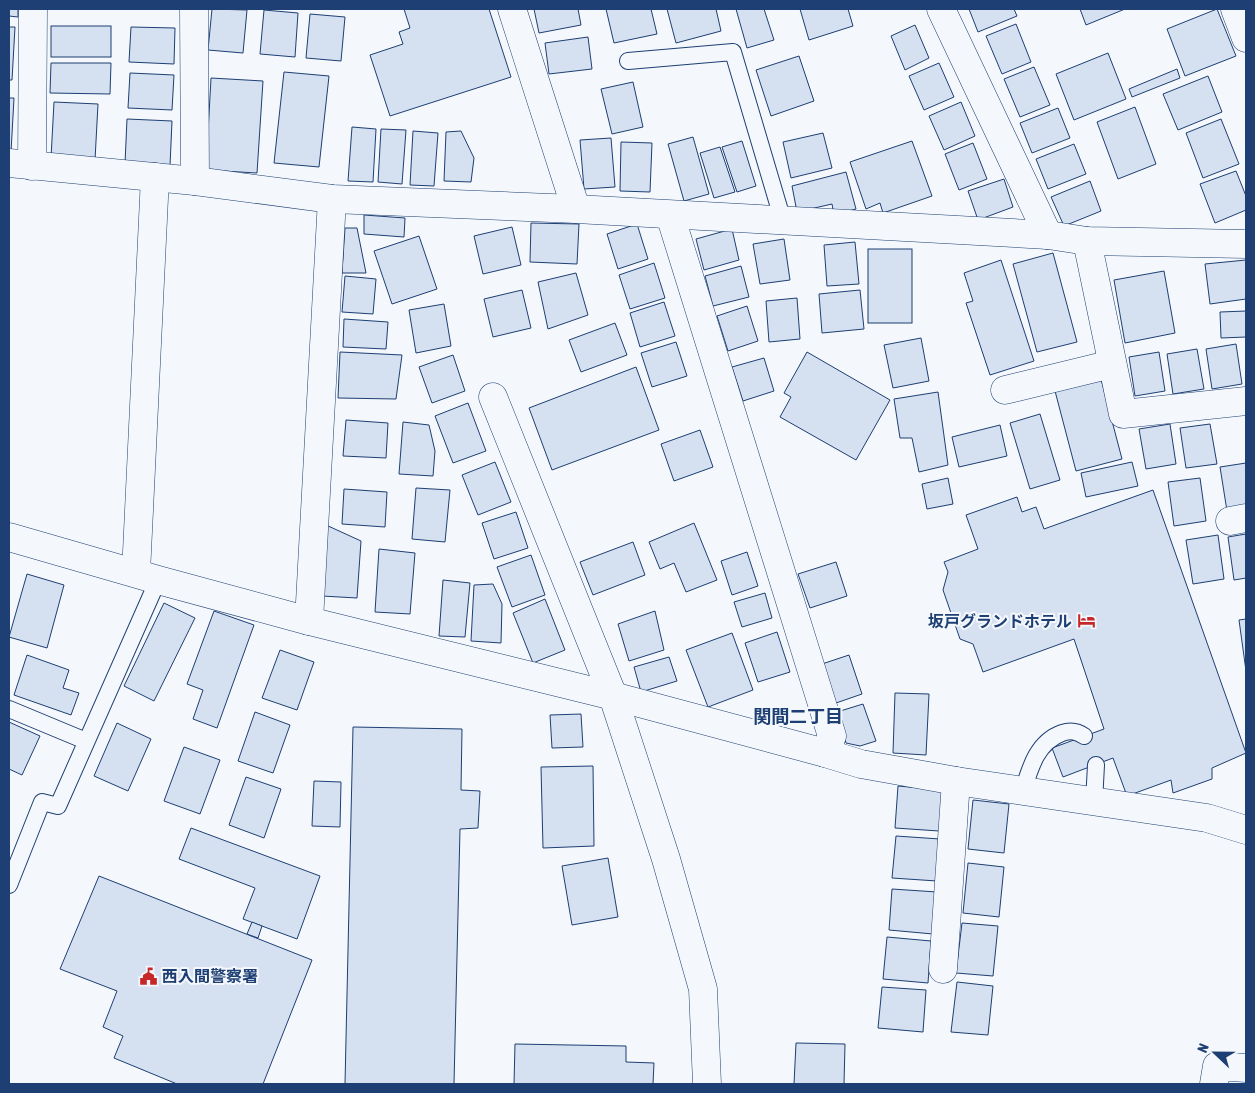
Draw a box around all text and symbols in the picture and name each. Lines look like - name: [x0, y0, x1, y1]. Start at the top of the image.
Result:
- hotel icon: 坂戸グランドホテル: [1076, 611, 1096, 631]
- place label: 坂戸グランドホテル: [928, 612, 1072, 630]
- district label: 関間二丁目: [753, 706, 843, 727]
- public building icon: 西入間警察署: [138, 966, 158, 986]
- place label: 西入間警察署: [162, 967, 258, 985]
- north arrow: [1190, 1028, 1240, 1078]
- text: N: [1194, 1041, 1212, 1055]

